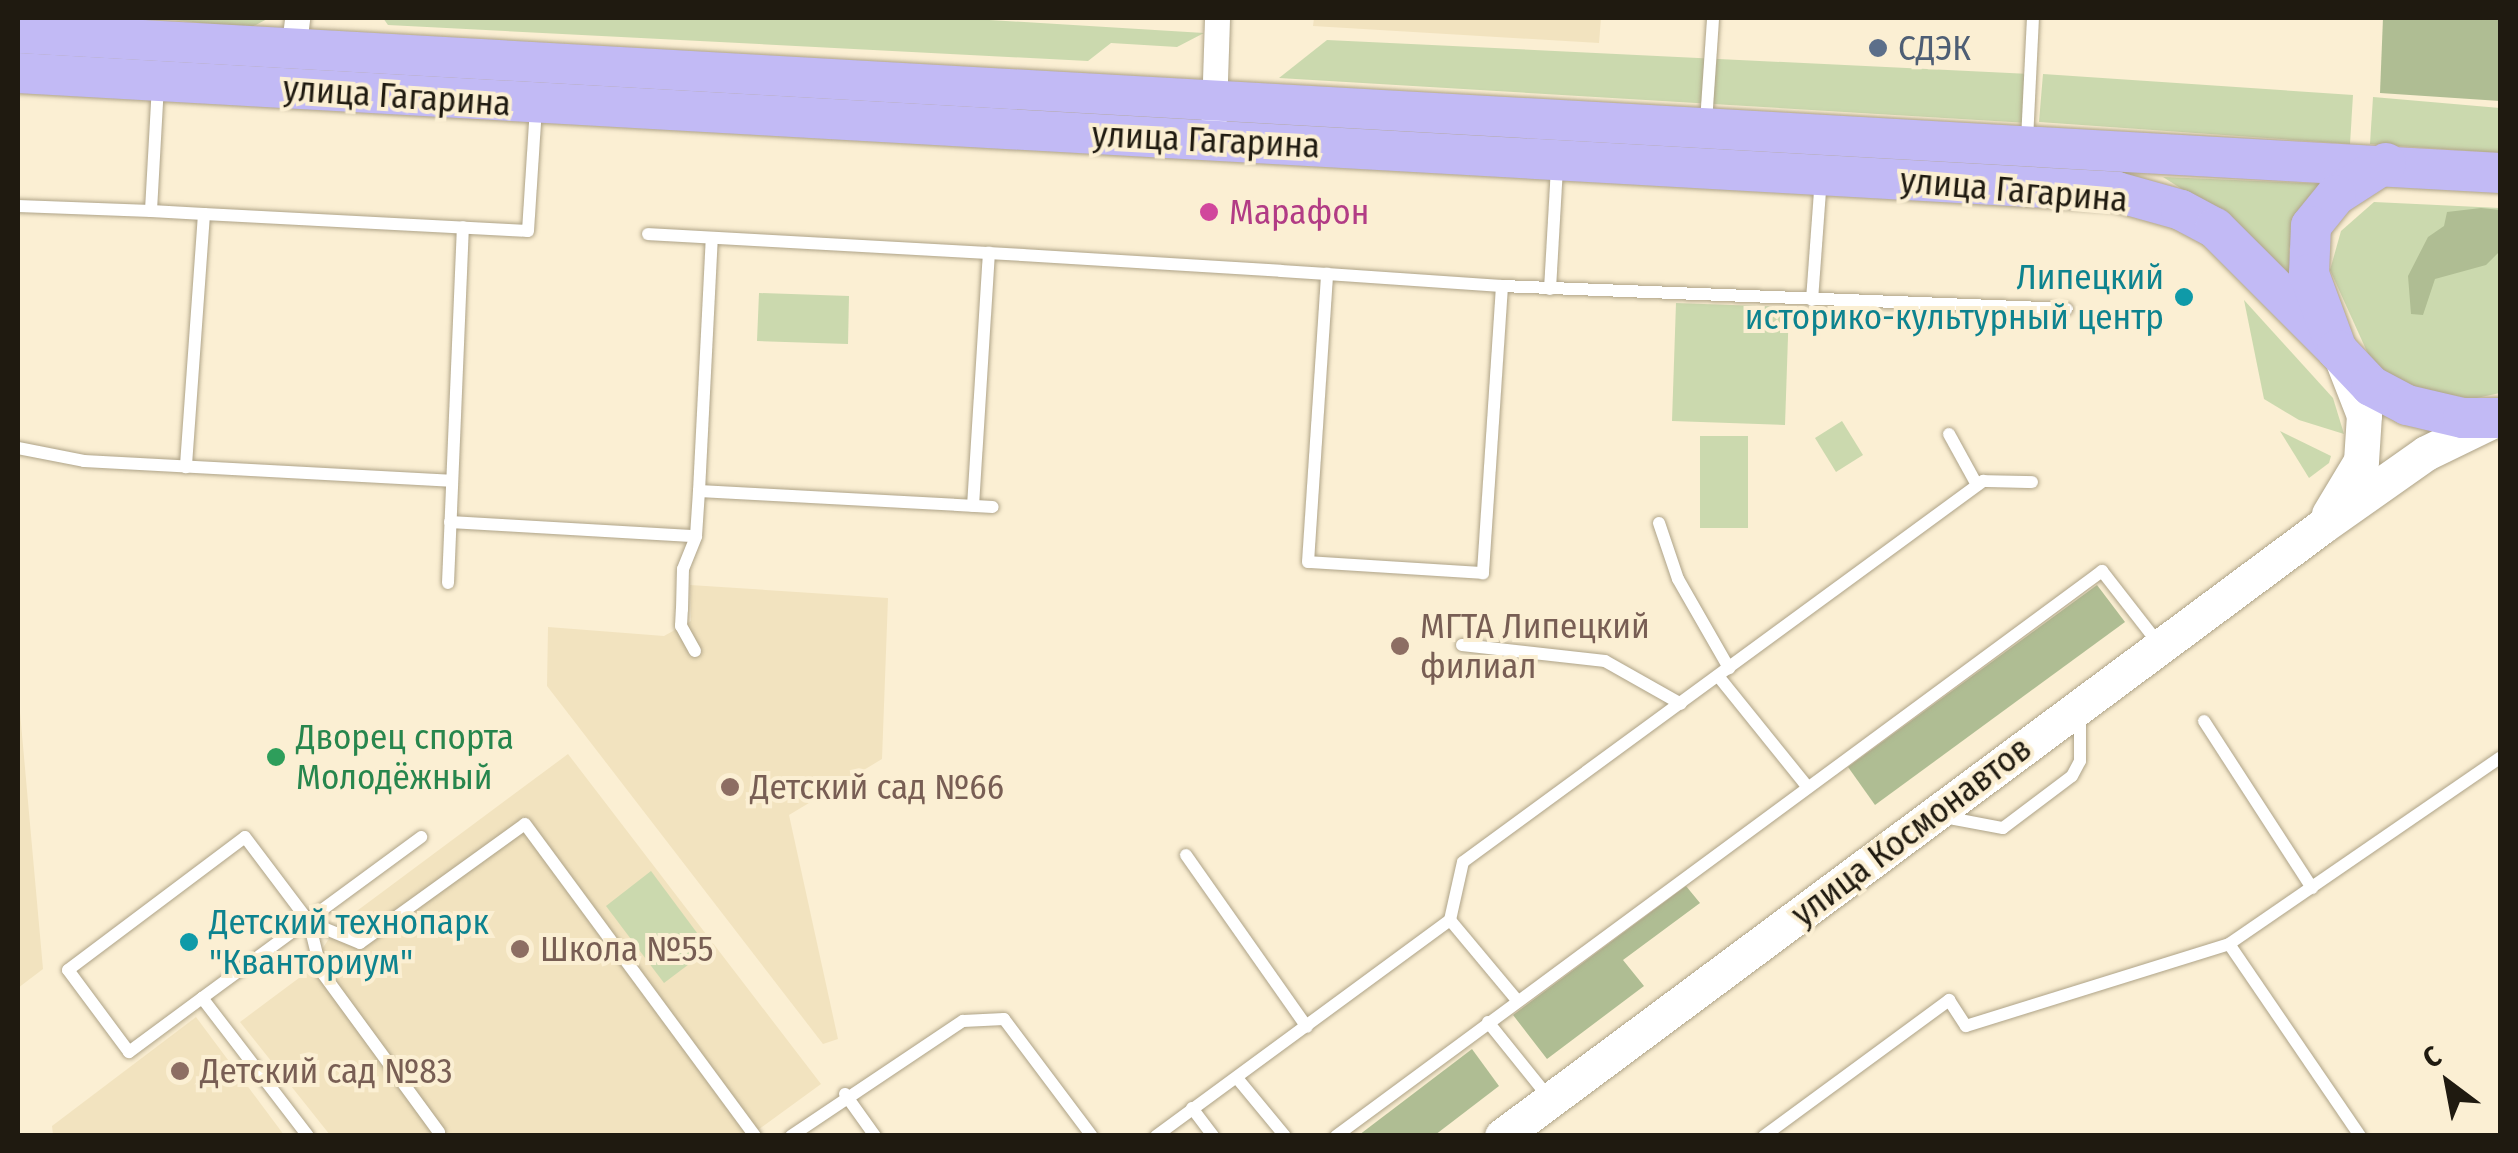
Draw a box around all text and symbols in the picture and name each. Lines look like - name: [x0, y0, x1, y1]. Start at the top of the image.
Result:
- place label: СДЭК: [1898, 27, 1971, 69]
- marker: СДЭК: [1867, 37, 1889, 59]
- street label: улица Гагарина: [282, 67, 512, 125]
- street label: улица Гагарина: [1091, 113, 1321, 167]
- street label: улица Гагарина: [1898, 159, 2130, 221]
- place label: Марафон: [1229, 191, 1369, 233]
- marker: Марафон: [1198, 201, 1220, 223]
- place label: Липецкий историко-культурный центр: [1745, 256, 2164, 338]
- marker: Липецкий историко-культурный центр: [2173, 286, 2195, 308]
- place label: МГТА Липецкий филиал: [1420, 605, 1650, 687]
- marker: МГТА Липецкий филиал: [1389, 635, 1411, 657]
- place label: Дворец спорта Молодёжный: [296, 716, 514, 798]
- street label: улица Космонавтов: [1783, 727, 2039, 935]
- marker: Дворец спорта Молодёжный: [265, 746, 287, 768]
- place label: Детский сад №66: [750, 766, 1004, 808]
- marker: Детский сад №66: [719, 776, 741, 798]
- place label: Детский технопарк "Кванториум": [209, 901, 489, 983]
- place label: Школа №55: [540, 928, 714, 970]
- marker: Детский технопарк "Кванториум": [178, 931, 200, 953]
- marker: Школа №55: [509, 938, 531, 960]
- north arrow: [2398, 1033, 2498, 1133]
- text: С: [2417, 1039, 2447, 1075]
- place label: Детский сад №83: [200, 1050, 453, 1092]
- marker: Детский сад №83: [169, 1060, 191, 1082]

